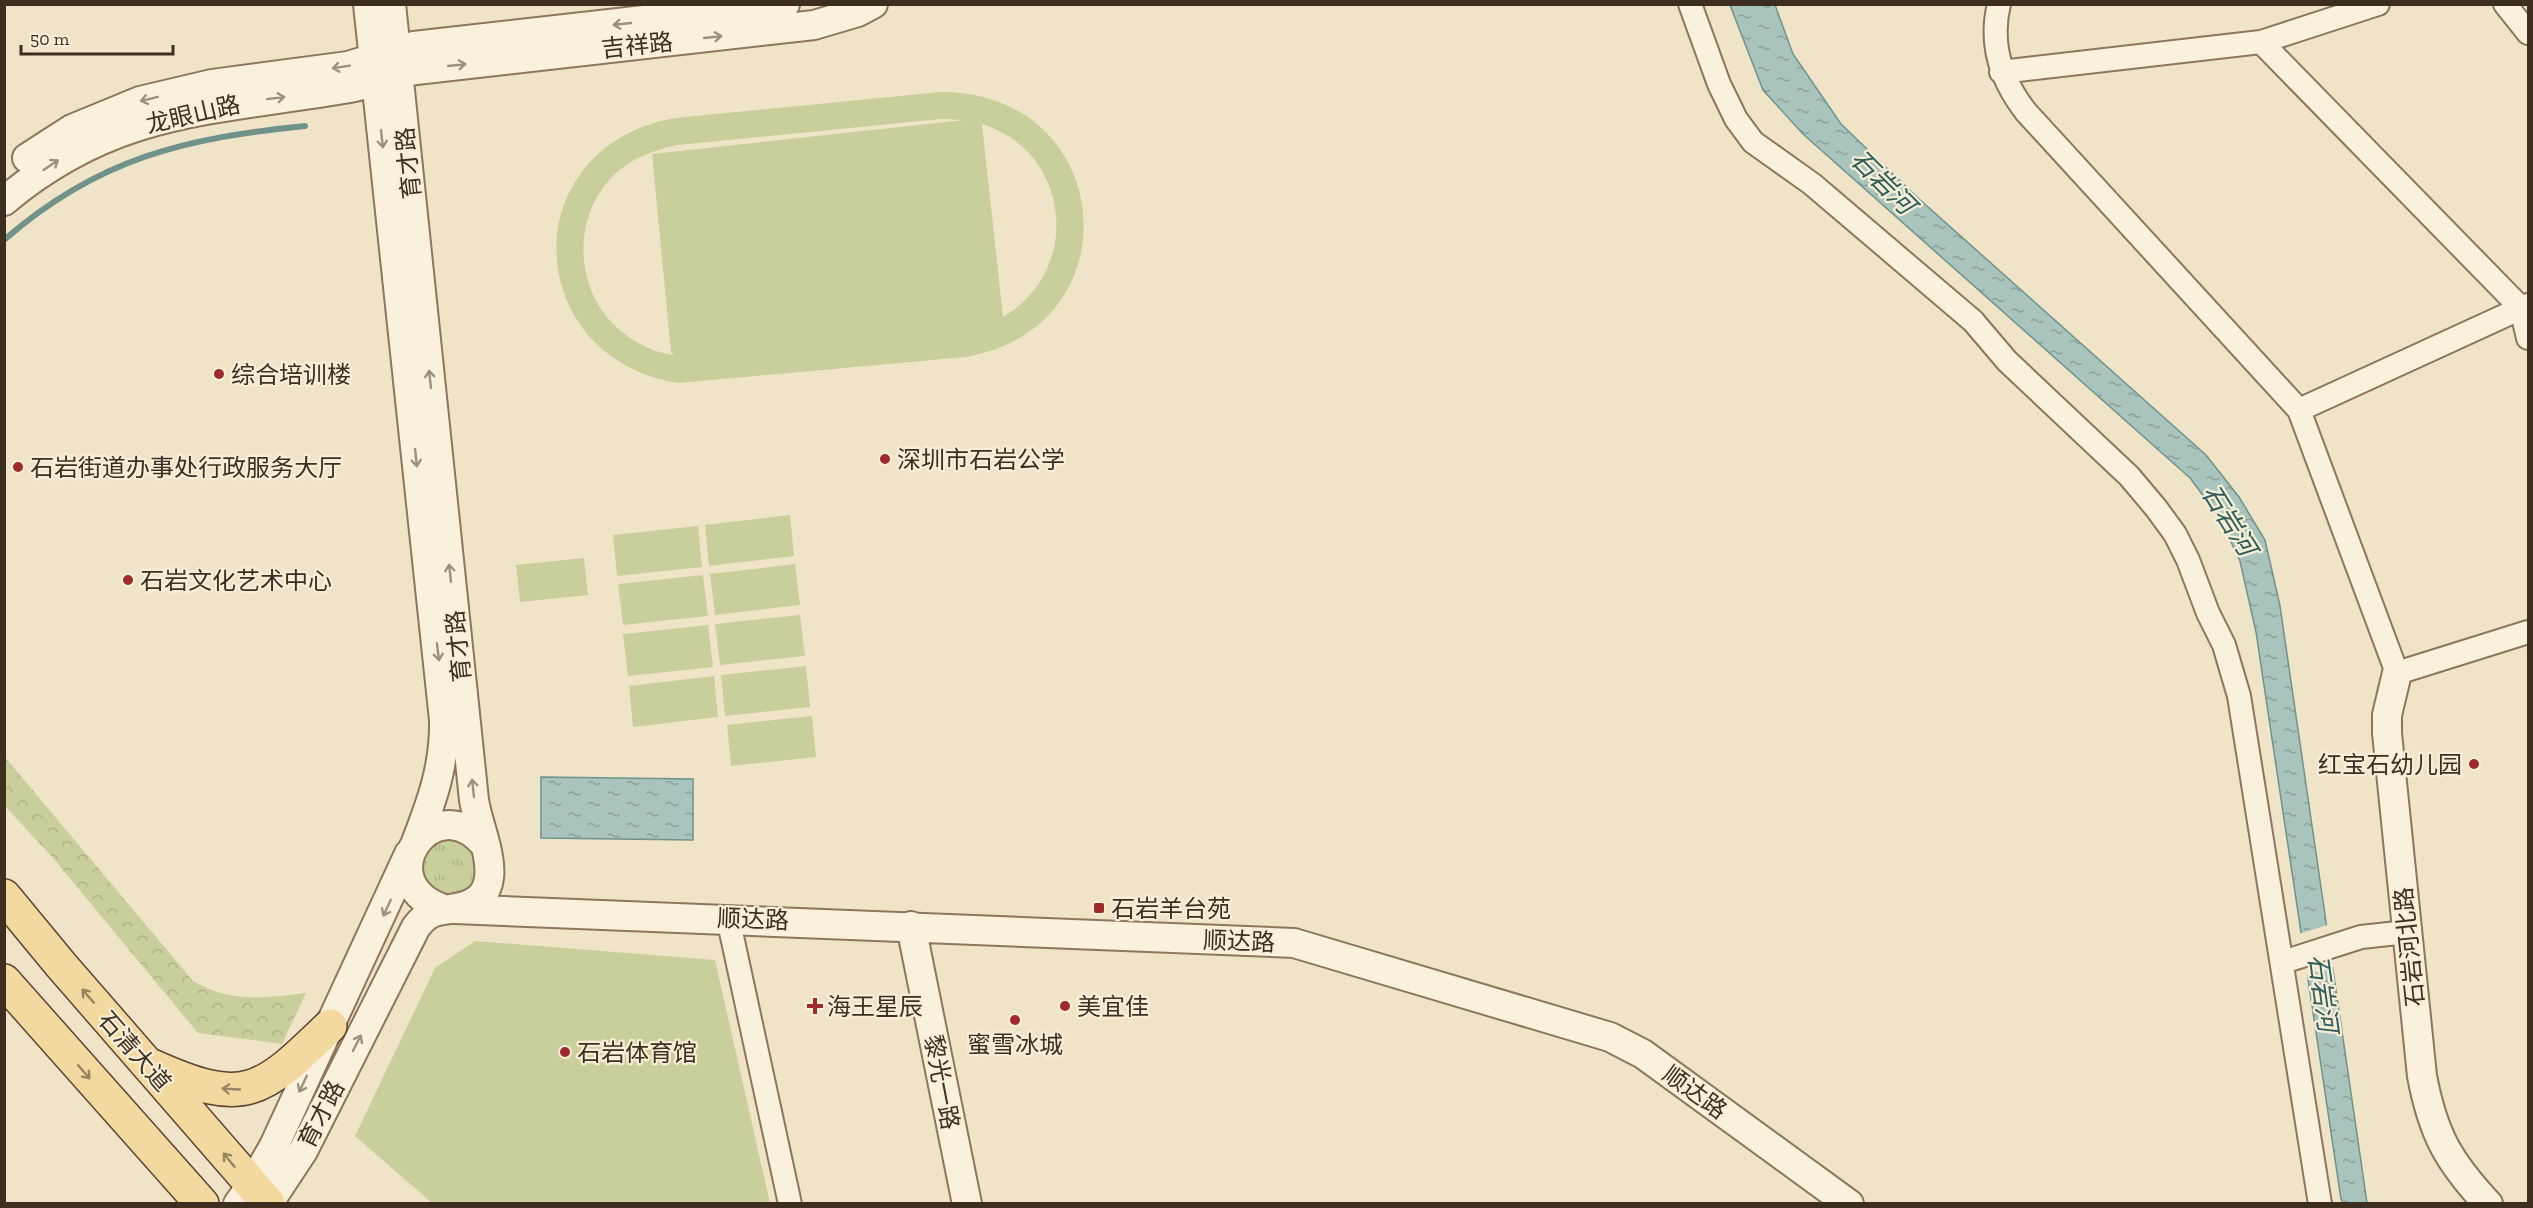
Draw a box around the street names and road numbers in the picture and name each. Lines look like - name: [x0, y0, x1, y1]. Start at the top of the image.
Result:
- street label: 吉祥路: [600, 27, 674, 63]
- street label: 龙眼山路: [143, 89, 243, 139]
- street label: 育才路: [390, 126, 426, 200]
- street label: 育才路: [440, 609, 476, 683]
- street label: 石岩河北路: [2388, 886, 2430, 1008]
- street label: 顺达路: [717, 903, 789, 935]
- street label: 顺达路: [1203, 925, 1275, 957]
- street label: 石清大道: [93, 1005, 177, 1097]
- street label: 黎光一路: [919, 1032, 965, 1132]
- street label: 顺达路: [1657, 1059, 1733, 1125]
- street label: 育才路: [292, 1075, 350, 1153]

